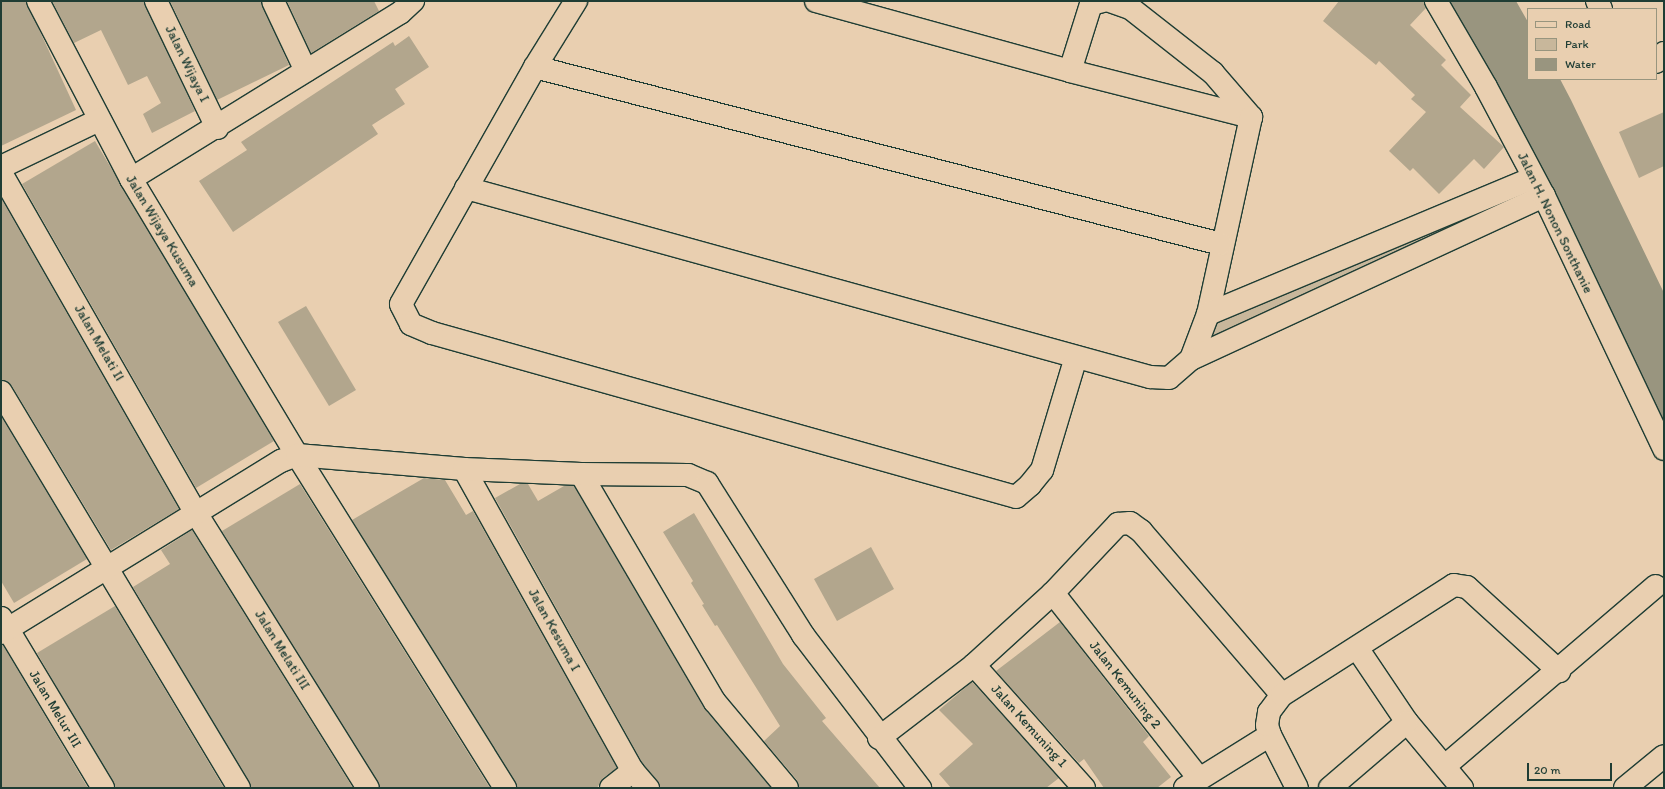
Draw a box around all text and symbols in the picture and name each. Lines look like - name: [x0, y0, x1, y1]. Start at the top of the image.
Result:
- legend: [1527, 8, 1657, 80]
- text: Road: [1565, 17, 1591, 31]
- street label: Jalan Wijaya I: [161, 23, 213, 105]
- text: Park: [1565, 37, 1589, 51]
- text: Water: [1565, 57, 1596, 71]
- street label: Jalan H. Nonon Sonthanie: [1514, 150, 1596, 296]
- street label: Jalan Wijaya Kusuma: [122, 172, 202, 290]
- street label: Jalan Melati II: [71, 302, 127, 384]
- street label: Jalan Kesuma I: [524, 586, 584, 674]
- street label: Jalan Melati III: [251, 607, 313, 693]
- street label: Jalan Kemuning 2: [1085, 638, 1165, 732]
- street label: Jalan Melur III: [25, 667, 85, 751]
- street label: Jalan Kemuning 1: [987, 681, 1071, 771]
- scale bar: [1529, 755, 1614, 781]
- text: 20 m: [1534, 763, 1561, 777]

